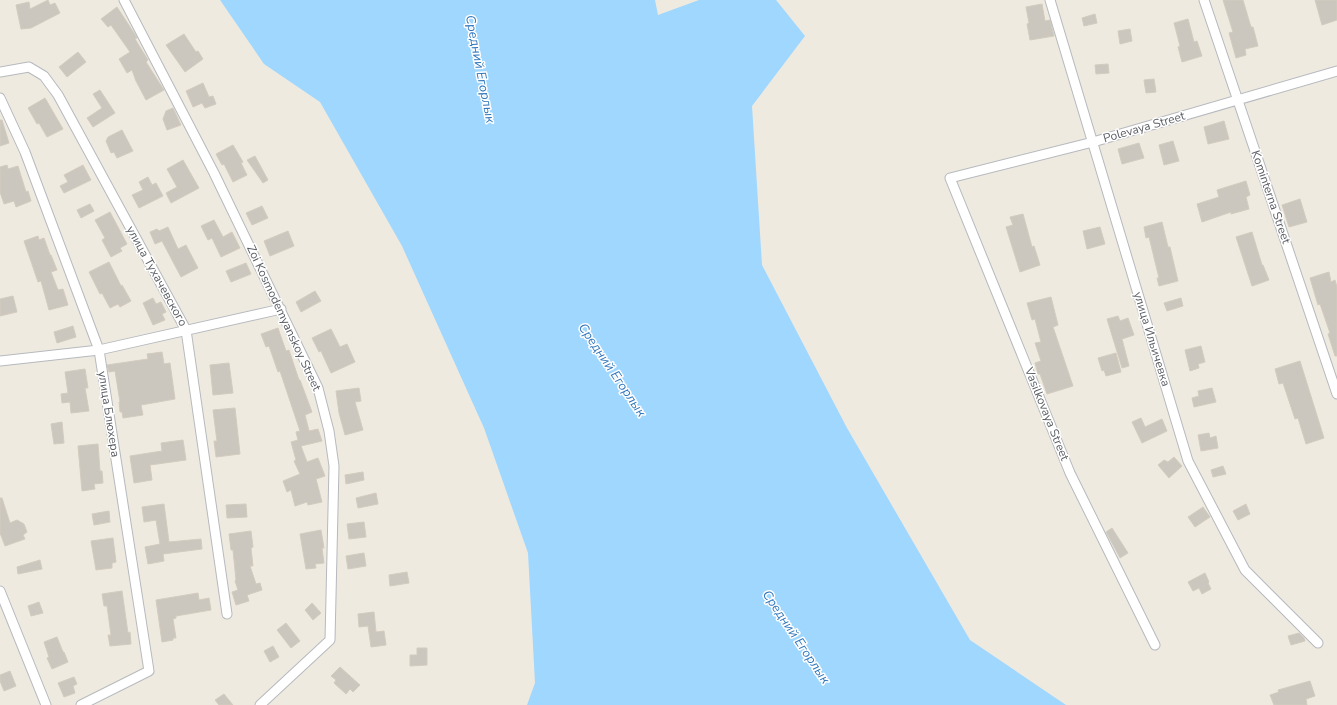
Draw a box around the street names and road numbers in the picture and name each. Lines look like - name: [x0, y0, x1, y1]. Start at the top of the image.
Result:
- street label: Polevaya Street: [1101, 107, 1188, 146]
- street label: Kominterna Street: [1248, 148, 1295, 247]
- street label: улица Тухачевского: [123, 223, 191, 329]
- street label: Zoi Kosmodemyanskoy Street: [243, 242, 325, 394]
- street label: улица Ильичевка: [1130, 290, 1174, 388]
- street label: Vasilkovaya Street: [1021, 364, 1073, 464]
- street label: улица Блюхера: [94, 370, 124, 458]

